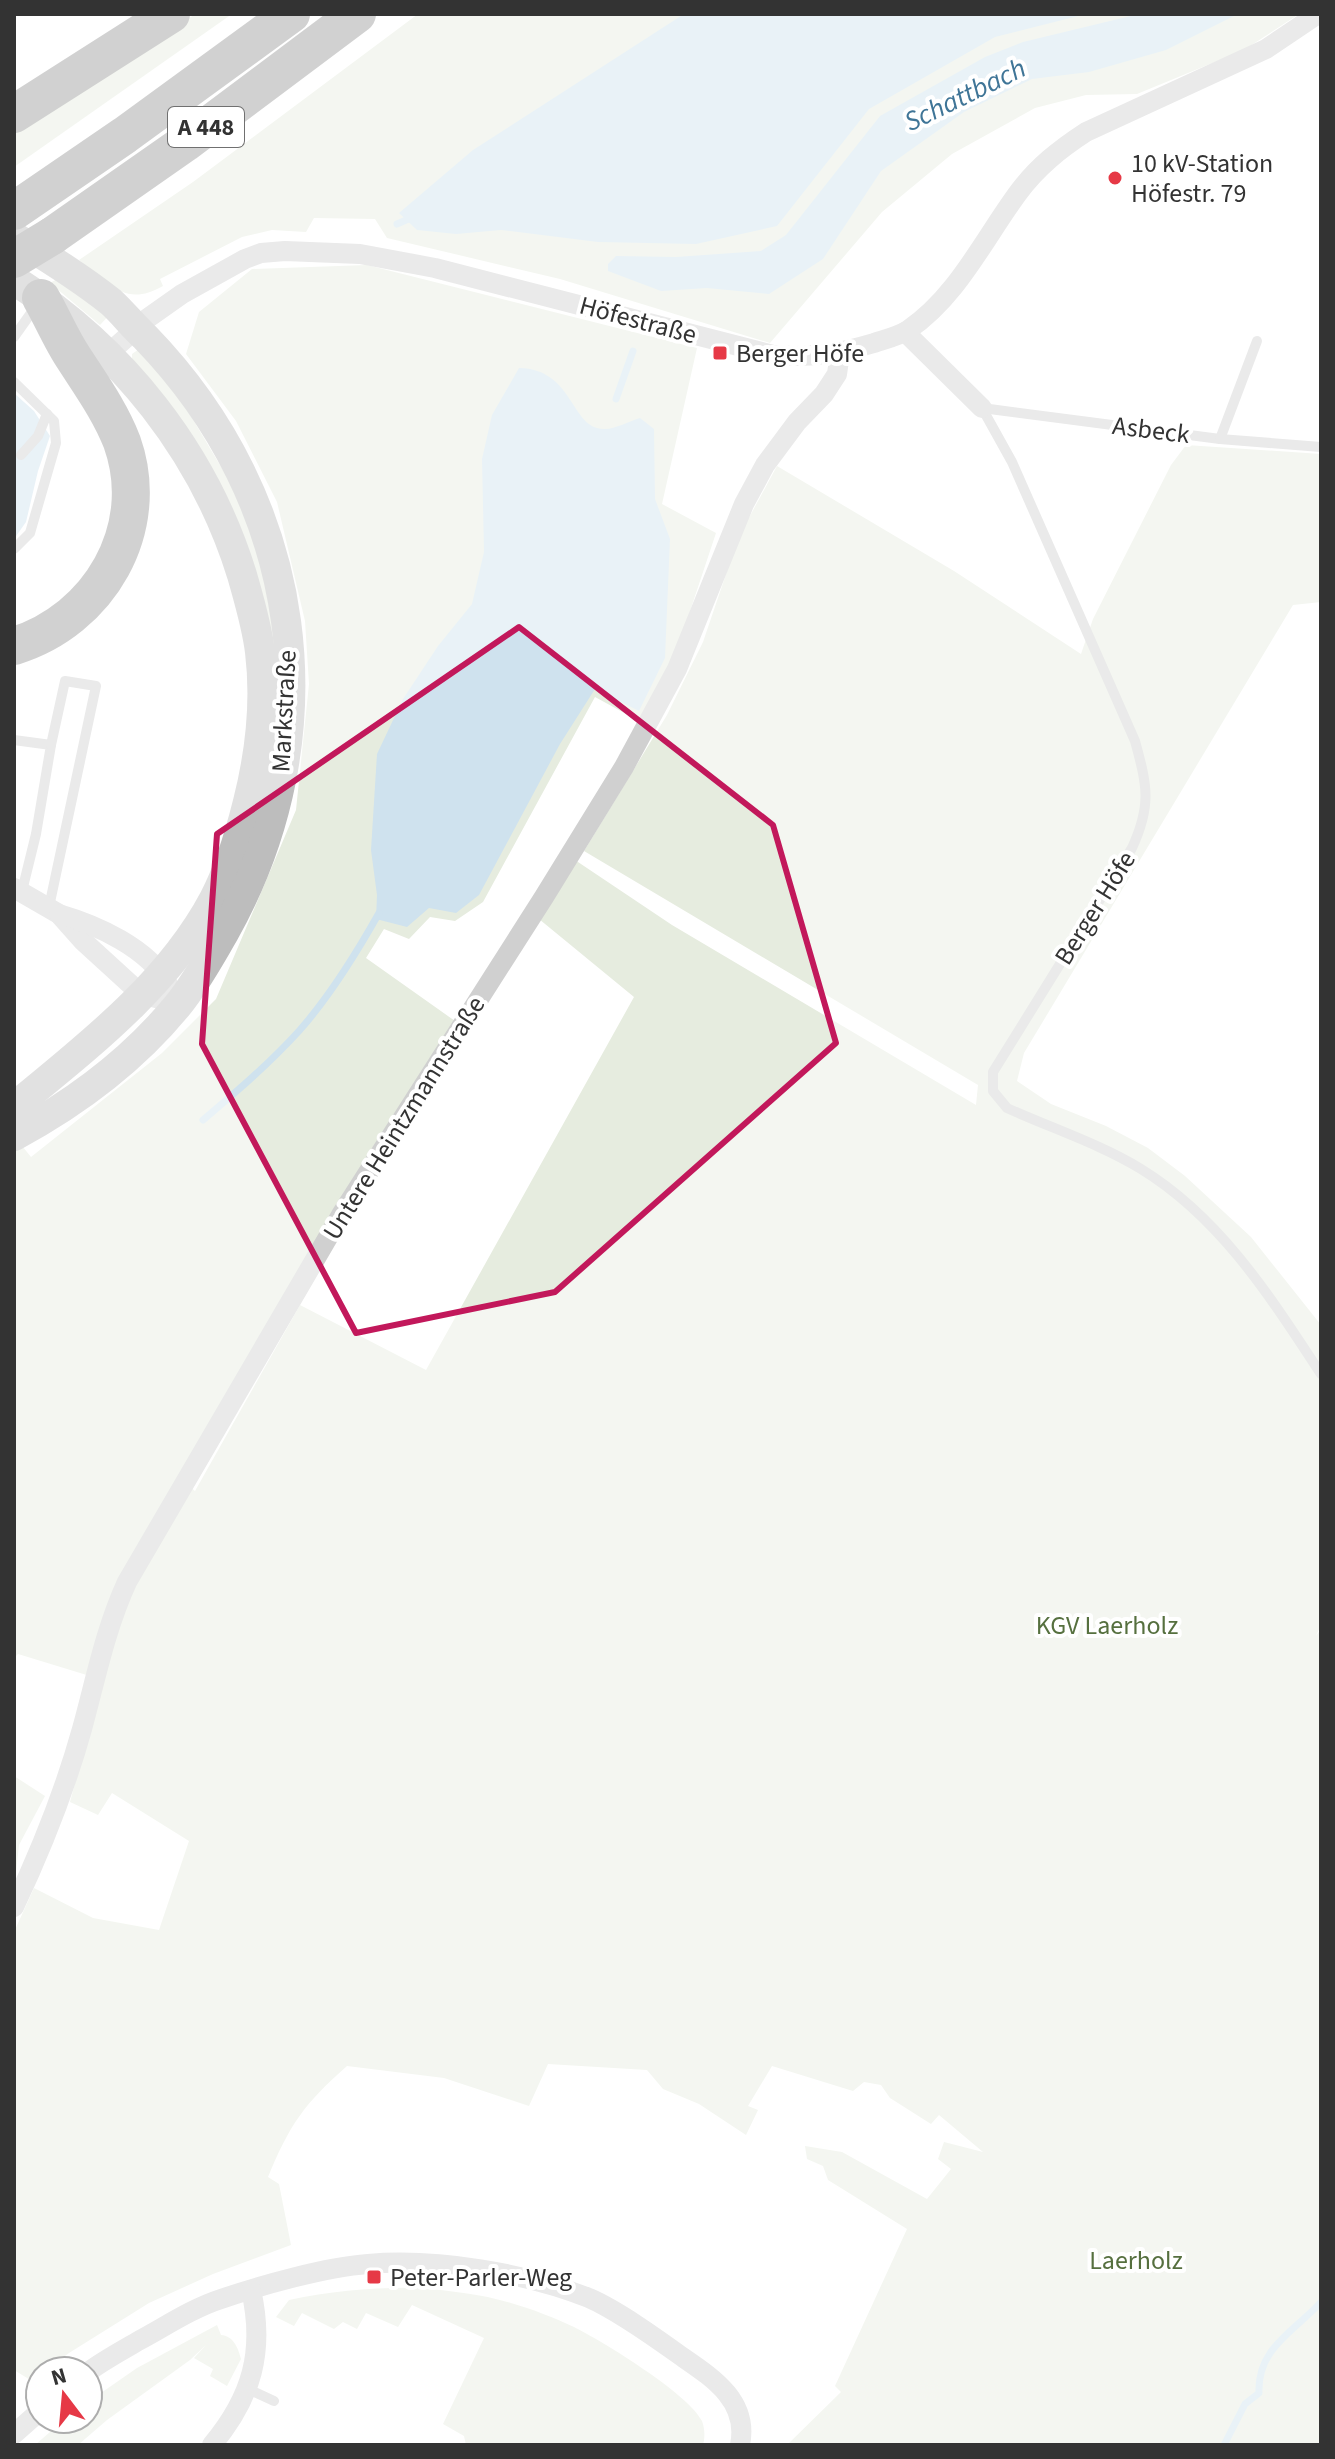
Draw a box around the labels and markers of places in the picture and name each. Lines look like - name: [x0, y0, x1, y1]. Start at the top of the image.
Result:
- place label: 10 kV-Station Höfestr. 79: [1131, 145, 1273, 212]
- marker: 10 kV-Station Höfestr. 79: [1106, 169, 1124, 187]
- place label: Berger Höfe: [736, 335, 864, 372]
- marker: Berger Höfe: [711, 344, 729, 362]
- place label: Peter-Parler-Weg: [390, 2259, 572, 2296]
- marker: Peter-Parler-Weg: [365, 2268, 383, 2286]

